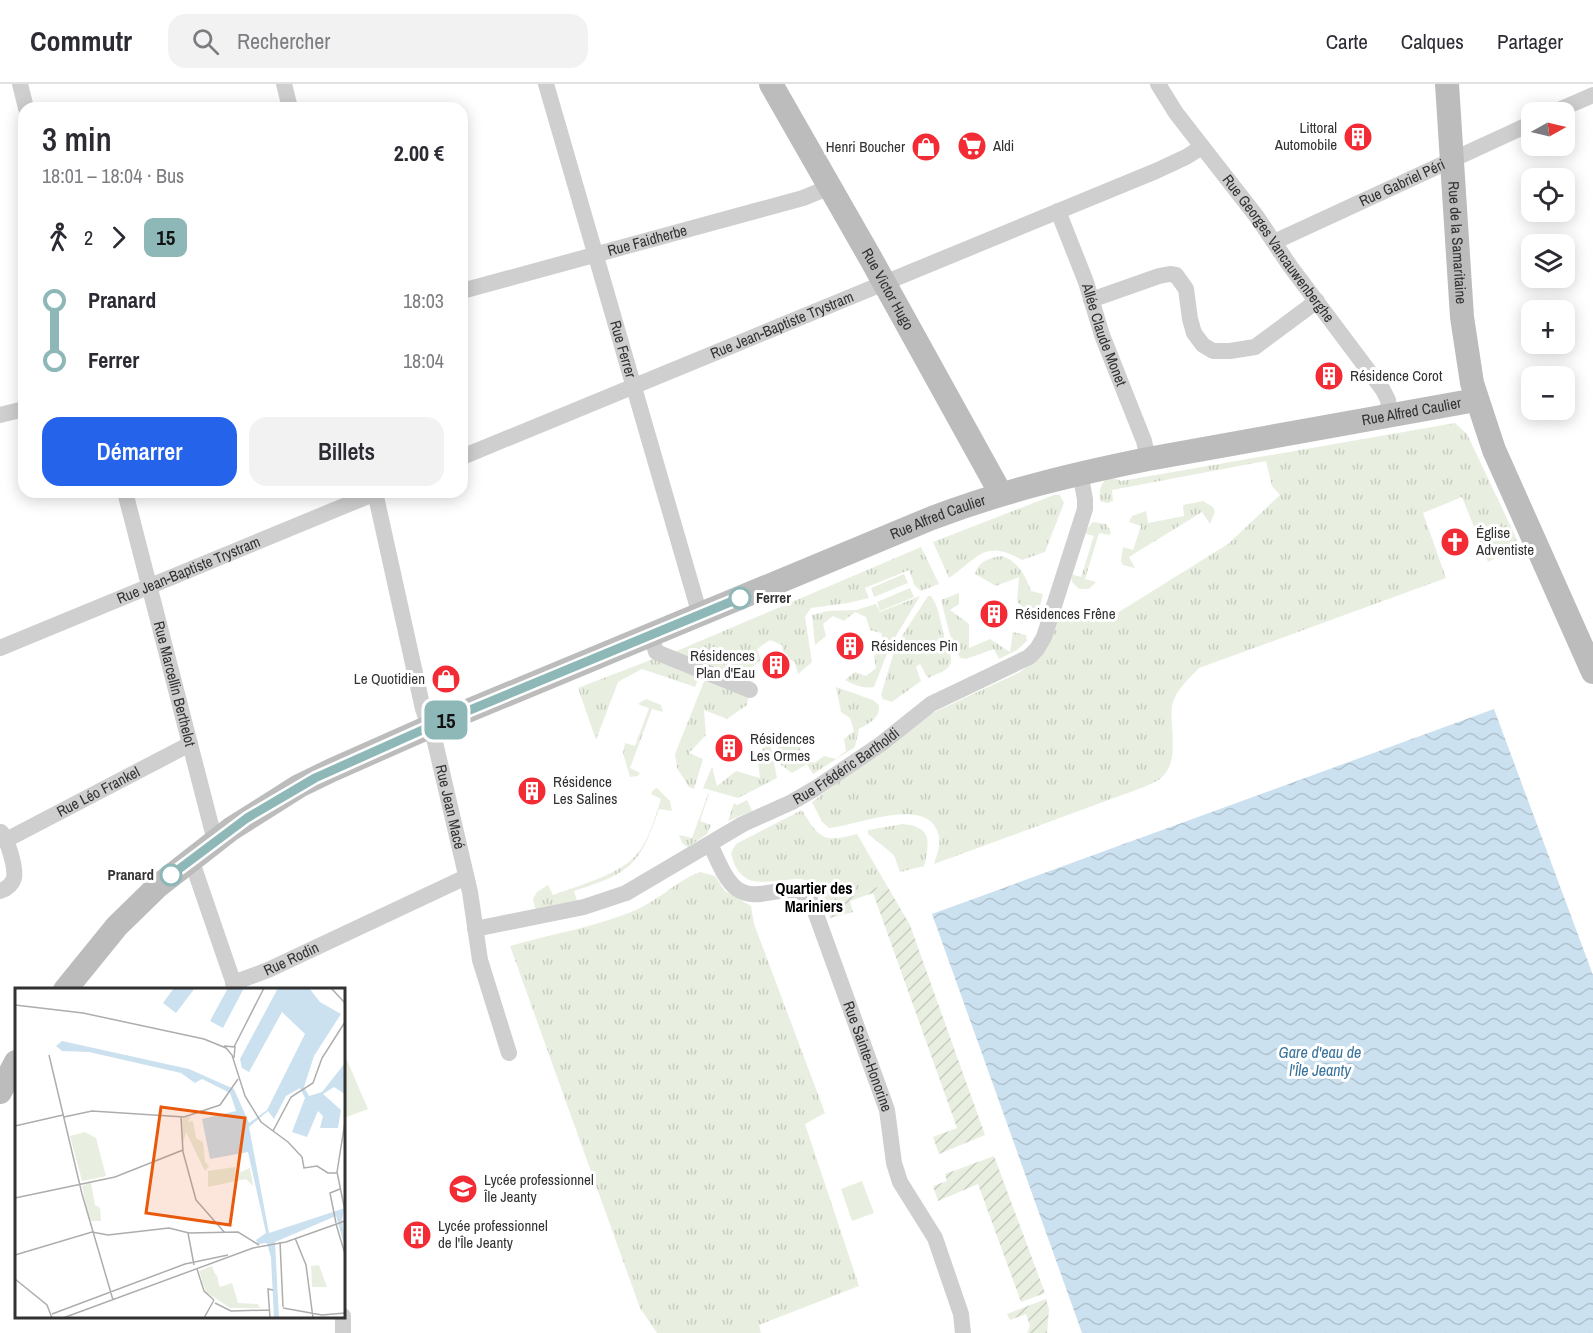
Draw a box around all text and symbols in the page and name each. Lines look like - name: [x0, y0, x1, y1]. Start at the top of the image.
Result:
- search box: [168, 14, 588, 68]
- text: Commutr: [30, 22, 132, 60]
- icon: search: [189, 25, 222, 58]
- text: Rechercher: [237, 26, 330, 56]
- text: Carte: [1326, 27, 1368, 56]
- text: Calques: [1401, 27, 1464, 56]
- text: Partager: [1497, 27, 1563, 56]
- north arrow: [1521, 102, 1575, 156]
- map controls: [1521, 102, 1575, 420]
- text: 3 min: [42, 117, 112, 161]
- place label: Littoral Automobile: [1274, 117, 1337, 155]
- building icon: Littoral Automobile: [1342, 121, 1374, 153]
- supermarket icon: Aldi: [956, 130, 988, 162]
- shop icon: Henri Boucher: [910, 131, 942, 163]
- place label: Aldi: [992, 135, 1014, 156]
- place label: Henri Boucher: [826, 136, 905, 157]
- text: 2.00 €: [394, 138, 444, 168]
- street label: Rue Gabriel Péri: [1355, 154, 1448, 211]
- text: 18:01 – 18:04 · Bus: [42, 162, 184, 189]
- button: locate: [1521, 168, 1575, 222]
- street label: Rue Georges Vancauwenberghe: [1218, 170, 1340, 327]
- street label: Rue de la Samaritaine: [1443, 181, 1472, 305]
- street label: Rue Faidherbe: [605, 219, 689, 261]
- icon: walk: [42, 221, 75, 254]
- icon: forward: [102, 221, 135, 254]
- text: 15: [156, 223, 175, 252]
- text: 2: [84, 224, 93, 251]
- button: layers: [1521, 234, 1575, 288]
- street label: Rue Victor Hugo: [857, 244, 919, 334]
- street label: Allée Claude Monet: [1077, 280, 1132, 389]
- text: Pranard: [88, 285, 156, 315]
- street label: Rue Jean-Baptiste Trystram: [707, 286, 857, 364]
- text: 18:03: [403, 287, 444, 314]
- button: +: [1521, 300, 1575, 354]
- street label: Rue Ferrer: [605, 318, 642, 380]
- text: Ferrer: [88, 345, 139, 375]
- text: 18:04: [403, 347, 444, 374]
- building icon: Résidence Corot: [1313, 360, 1345, 392]
- place label: Résidence Corot: [1350, 365, 1443, 386]
- button: −: [1521, 366, 1575, 420]
- street label: Rue Alfred Caulier: [1360, 392, 1463, 430]
- button: Démarrer: [42, 417, 237, 486]
- button: Billets: [249, 417, 444, 486]
- street label: Rue Alfred Caulier: [887, 489, 988, 544]
- place label: Église Adventiste: [1475, 522, 1534, 560]
- church icon: Église Adventiste: [1439, 526, 1471, 558]
- street label: Rue Jean-Baptiste Trystram: [114, 531, 263, 609]
- marker: Ferrer: [729, 587, 751, 609]
- place label: Ferrer: [756, 587, 791, 608]
- building icon: Résidences Frêne: [978, 598, 1010, 630]
- place label: Résidences Frêne: [1015, 603, 1116, 624]
- street label: Rue Marcellin Berthelot: [149, 619, 201, 749]
- building icon: Résidences Pin: [834, 630, 866, 662]
- place label: Résidences Pin: [871, 635, 958, 656]
- place label: Résidences Plan d'Eau: [690, 645, 755, 683]
- building icon: Résidences Plan d'Eau: [760, 649, 792, 681]
- shop icon: Le Quotidien: [430, 663, 462, 695]
- place label: Le Quotidien: [354, 668, 425, 689]
- line badge: 15: [419, 700, 473, 740]
- text: 15: [436, 706, 456, 735]
- street label: Rue Frédéric Bartholdi: [789, 722, 904, 809]
- place label: Résidences Les Ormes: [750, 728, 815, 766]
- building icon: Résidences Les Ormes: [713, 732, 745, 764]
- street label: Rue Léo Frankel: [53, 761, 143, 822]
- street label: Rue Jean Macé: [431, 762, 471, 851]
- place label: Résidence Les Salines: [553, 771, 617, 809]
- building icon: Résidence Les Salines: [516, 775, 548, 807]
- place label: Pranard: [108, 864, 154, 885]
- marker: Pranard: [160, 864, 182, 886]
- district label: Quartier des Mariniers: [775, 877, 853, 917]
- street label: Rue Rodin: [260, 937, 322, 981]
- inset map: [15, 988, 345, 1318]
- street label: Rue Sainte-Honorine: [838, 998, 898, 1115]
- water label: Gare d'eau de l'Île Jeanty: [1279, 1041, 1361, 1081]
- place label: Lycée professionnel Île Jeanty: [483, 1169, 594, 1207]
- school or university icon: Lycée professionnel Île Jeanty: [447, 1173, 479, 1205]
- place label: Lycée professionnel de l'Île Jeanty: [438, 1215, 548, 1253]
- building icon: Lycée professionnel de l'Île Jeanty: [401, 1219, 433, 1251]

